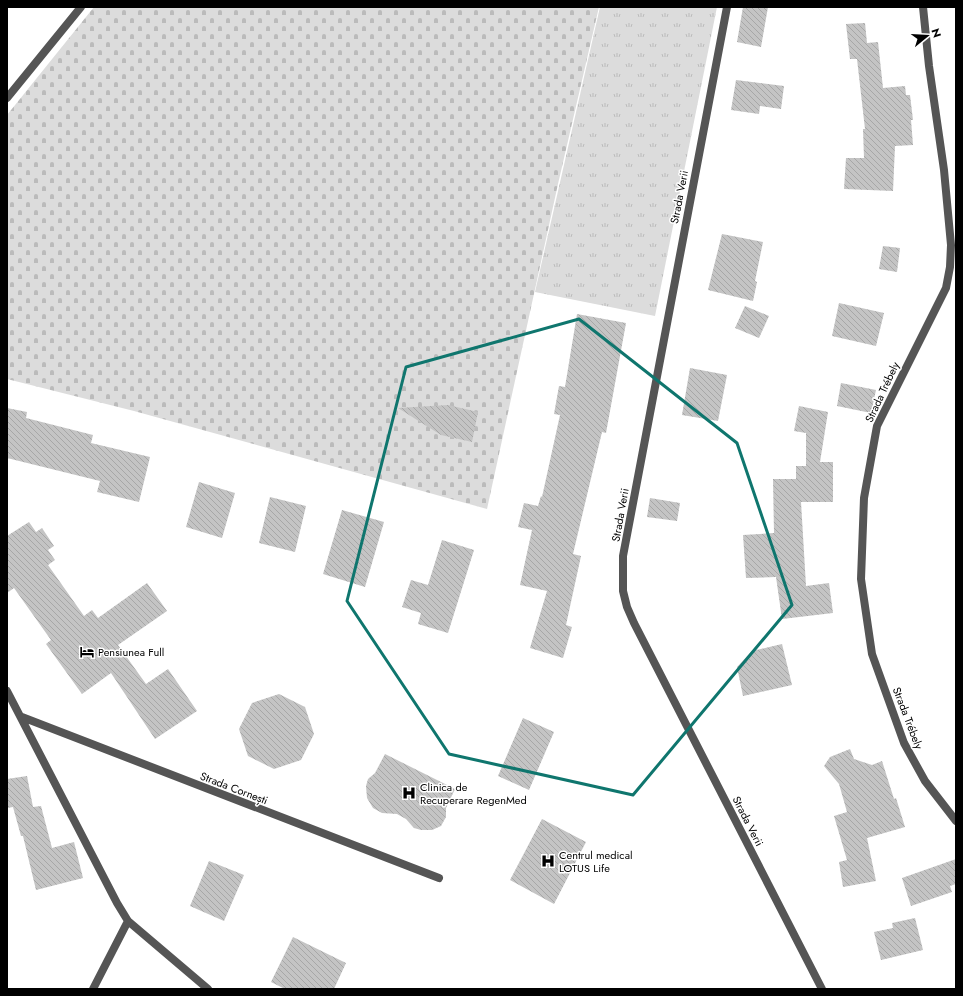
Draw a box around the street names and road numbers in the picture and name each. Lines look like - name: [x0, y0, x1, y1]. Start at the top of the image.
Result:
- street label: Strada Verii: [666, 169, 692, 225]
- street label: Strada Trébely: [861, 359, 903, 425]
- street label: Strada Verii: [607, 487, 633, 543]
- street label: Strada Trébely: [889, 685, 927, 752]
- street label: Strada Cornești: [198, 768, 270, 808]
- street label: Strada Verii: [729, 793, 767, 849]

